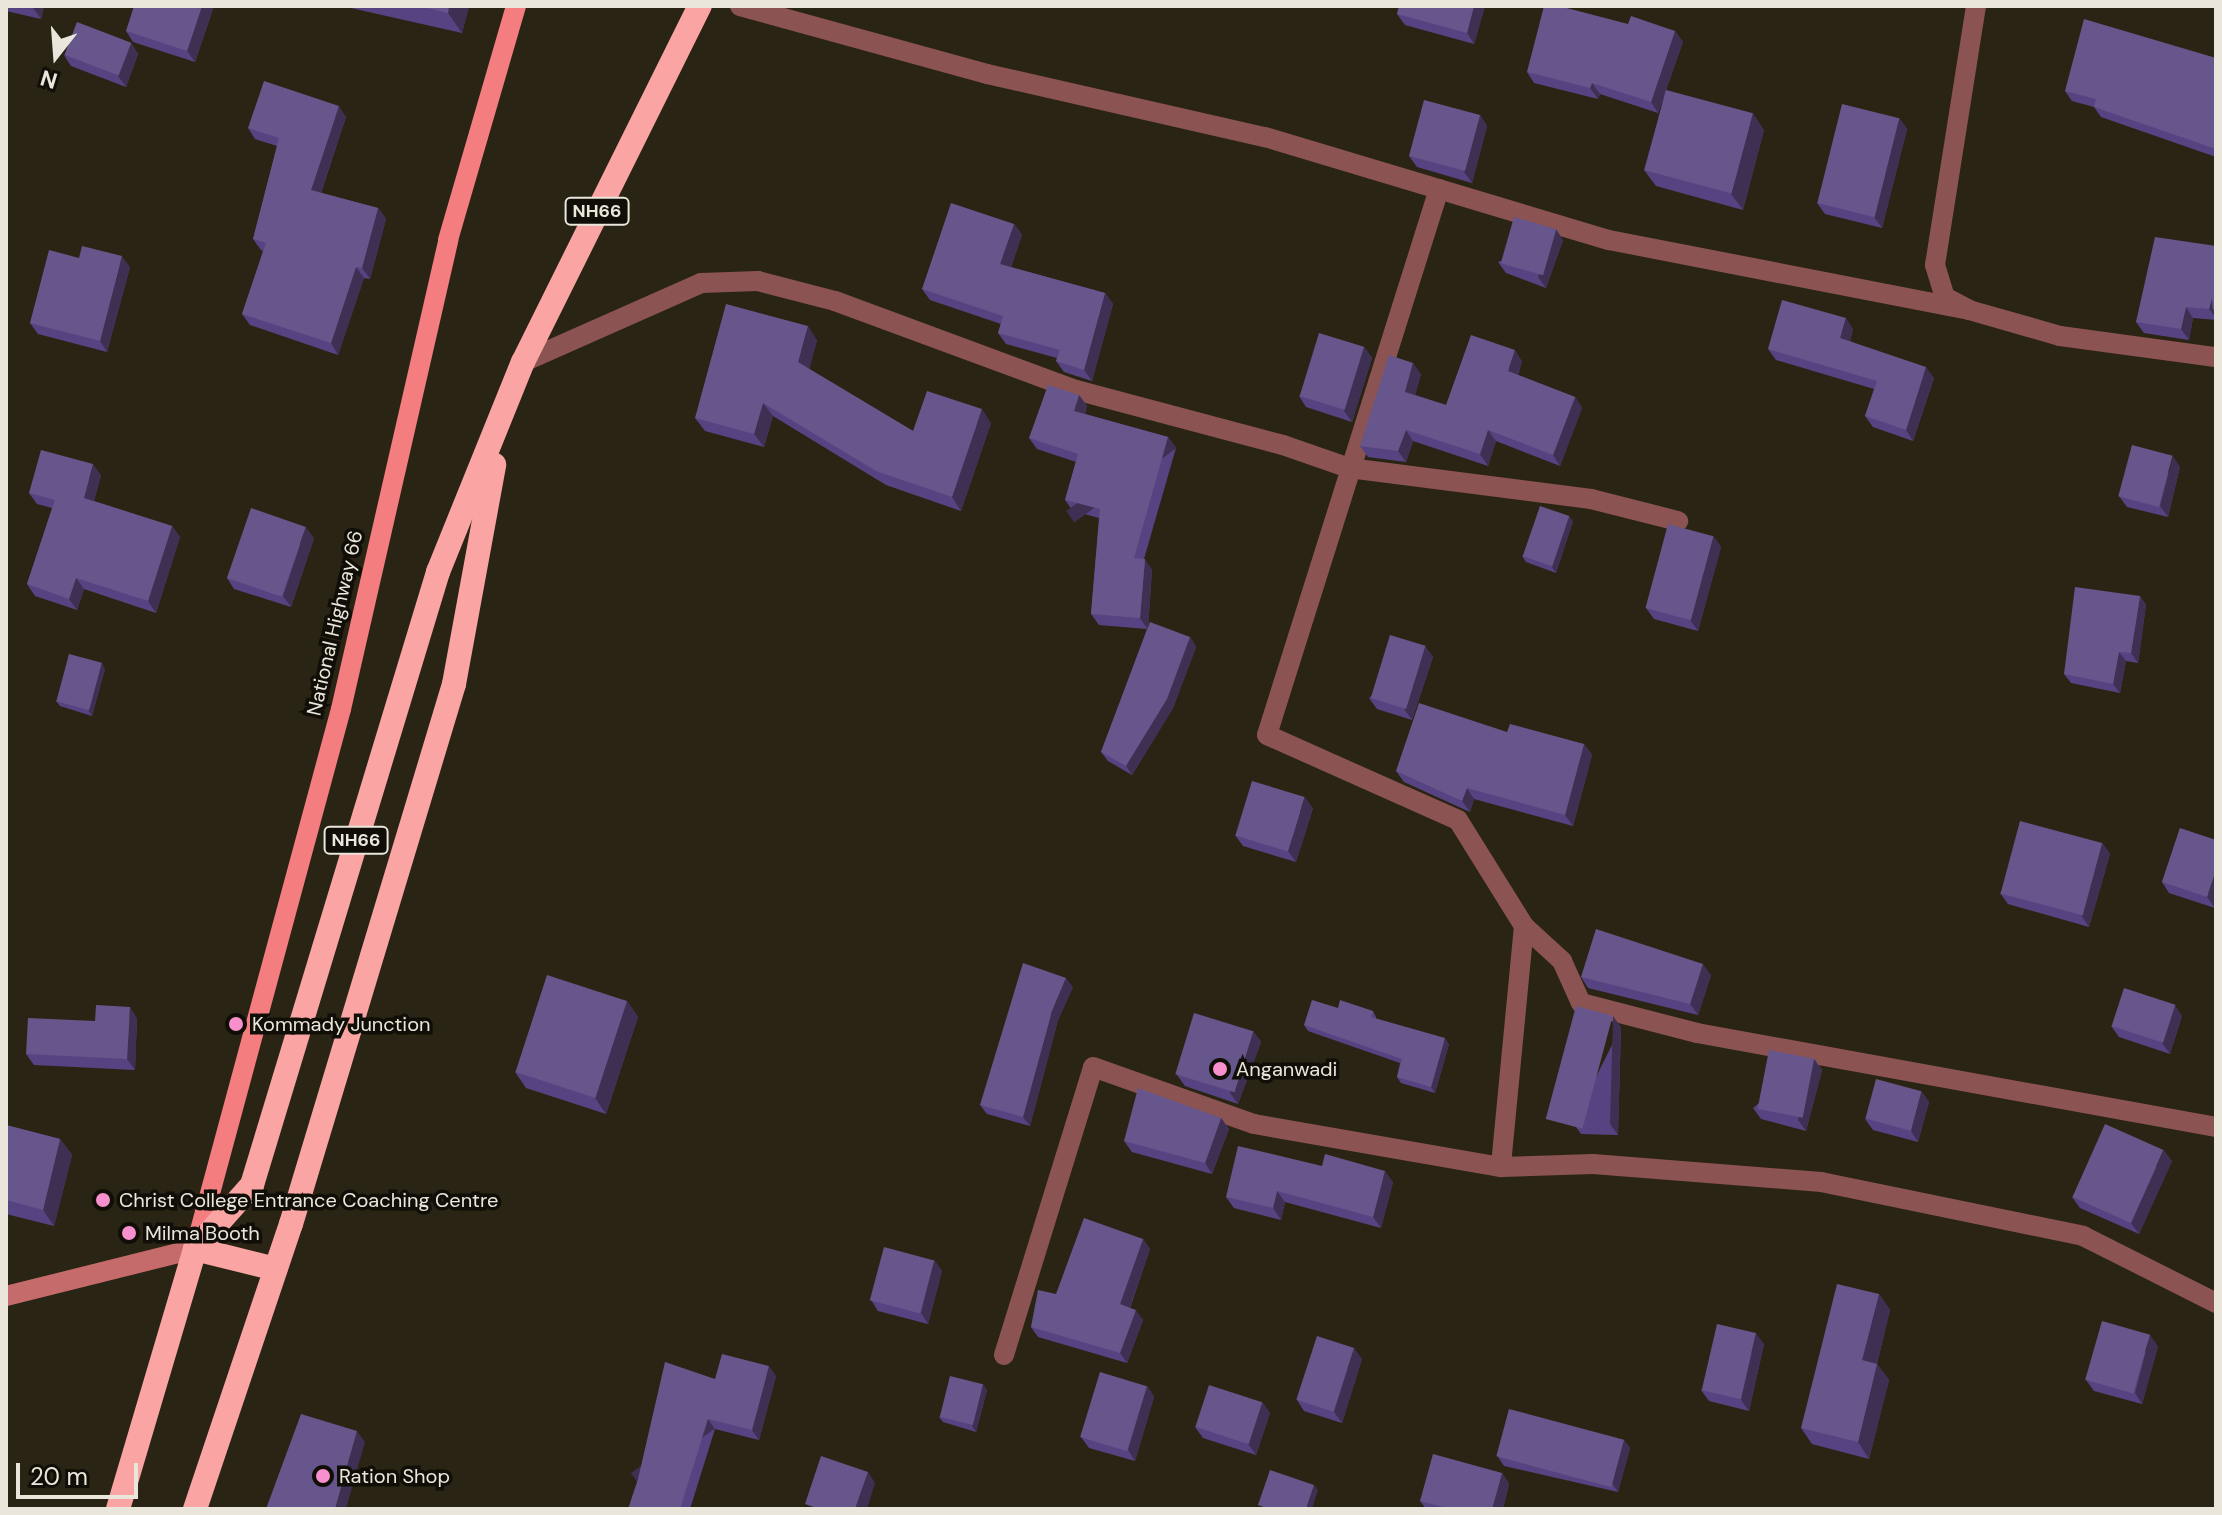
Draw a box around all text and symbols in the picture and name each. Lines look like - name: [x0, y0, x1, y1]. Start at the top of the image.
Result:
- north arrow: [16, 16, 96, 96]
- text: N: [37, 63, 61, 96]
- road number: NH66: [563, 197, 631, 225]
- street label: National Highway 66: [302, 528, 368, 718]
- road number: NH66: [322, 826, 390, 854]
- place label: Kommady Junction: [252, 1012, 430, 1036]
- marker: Kommady Junction: [227, 1015, 245, 1033]
- place label: Anganwadi: [1236, 1057, 1337, 1081]
- marker: Anganwadi: [1211, 1060, 1229, 1078]
- place label: Christ College Entrance Coaching Centre: [119, 1188, 498, 1212]
- marker: Christ College Entrance Coaching Centre: [94, 1191, 112, 1209]
- place label: Milma Booth: [145, 1221, 260, 1245]
- marker: Milma Booth: [120, 1224, 138, 1242]
- scale bar: [20, 1447, 142, 1497]
- text: 20 m: [30, 1461, 88, 1492]
- place label: Ration Shop: [339, 1464, 450, 1488]
- marker: Ration Shop: [314, 1467, 332, 1485]

